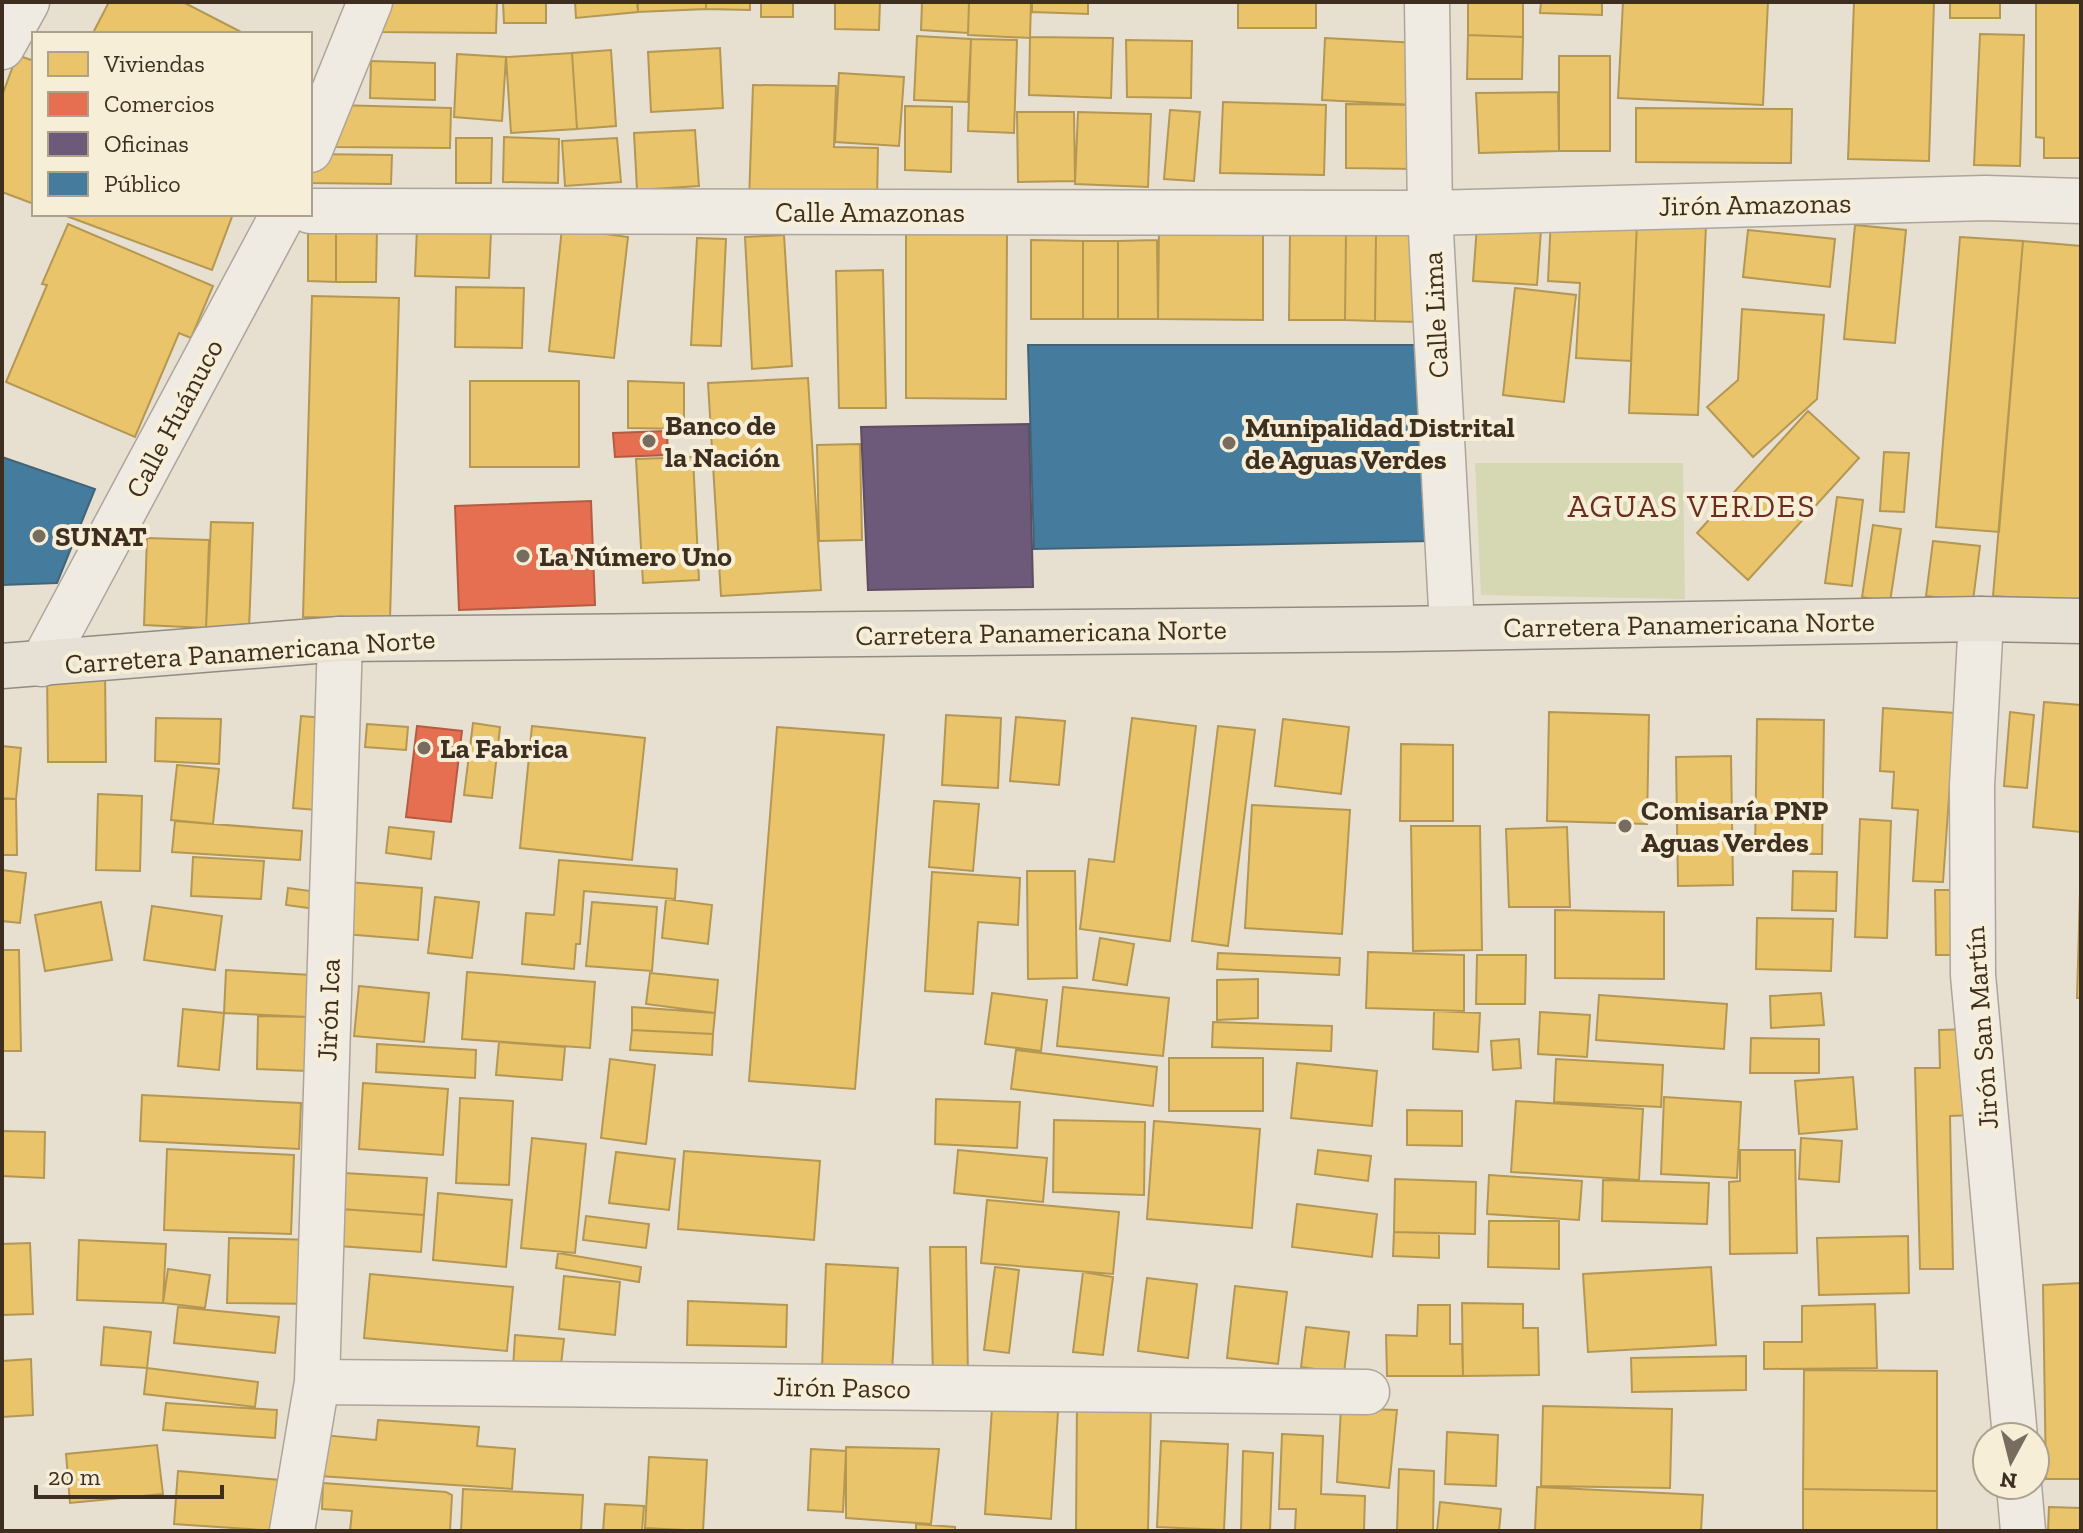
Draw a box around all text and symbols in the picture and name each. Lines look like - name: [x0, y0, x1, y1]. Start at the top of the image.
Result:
- legend: [32, 32, 312, 216]
- text: Viviendas: [103, 49, 205, 78]
- text: Comercios: [104, 89, 215, 118]
- text: Oficinas: [104, 129, 189, 158]
- text: Público: [104, 169, 181, 198]
- street label: Jirón Amazonas: [1658, 186, 1852, 223]
- street label: Calle Amazonas: [775, 196, 965, 229]
- street label: Calle Lima: [1416, 250, 1455, 379]
- street label: Calle Huánuco: [119, 333, 230, 503]
- place label: Banco de la Nación: [665, 409, 780, 474]
- place label: Munipalidad Distrital de Aguas Verdes: [1245, 411, 1515, 476]
- marker: Banco de la Nación: [640, 432, 658, 450]
- marker: Munipalidad Distrital de Aguas Verdes: [1220, 434, 1238, 452]
- district label: AGUAS VERDES: [1568, 487, 1816, 525]
- place label: SUNAT: [55, 520, 147, 553]
- marker: SUNAT: [30, 527, 48, 545]
- place label: La Número Uno: [539, 540, 732, 573]
- marker: La Número Uno: [514, 547, 532, 565]
- street label: Carretera Panamericana Norte: [1503, 605, 1875, 644]
- street label: Carretera Panamericana Norte: [855, 613, 1227, 652]
- street label: Carretera Panamericana Norte: [64, 622, 436, 681]
- place label: La Fabrica: [440, 732, 568, 765]
- marker: La Fabrica: [415, 739, 433, 757]
- place label: Comisaría PNP Aguas Verdes: [1641, 794, 1829, 859]
- marker: Comisaría PNP Aguas Verdes: [1616, 817, 1634, 835]
- street label: Jirón San Martín: [1958, 925, 2005, 1131]
- street label: Jirón Ica: [310, 957, 347, 1062]
- street label: Jirón Pasco: [773, 1370, 911, 1405]
- north arrow: [1971, 1421, 2051, 1501]
- scale bar: [36, 1449, 222, 1499]
- text: 20 m: [48, 1462, 101, 1491]
- text: N: [1998, 1466, 2019, 1495]

